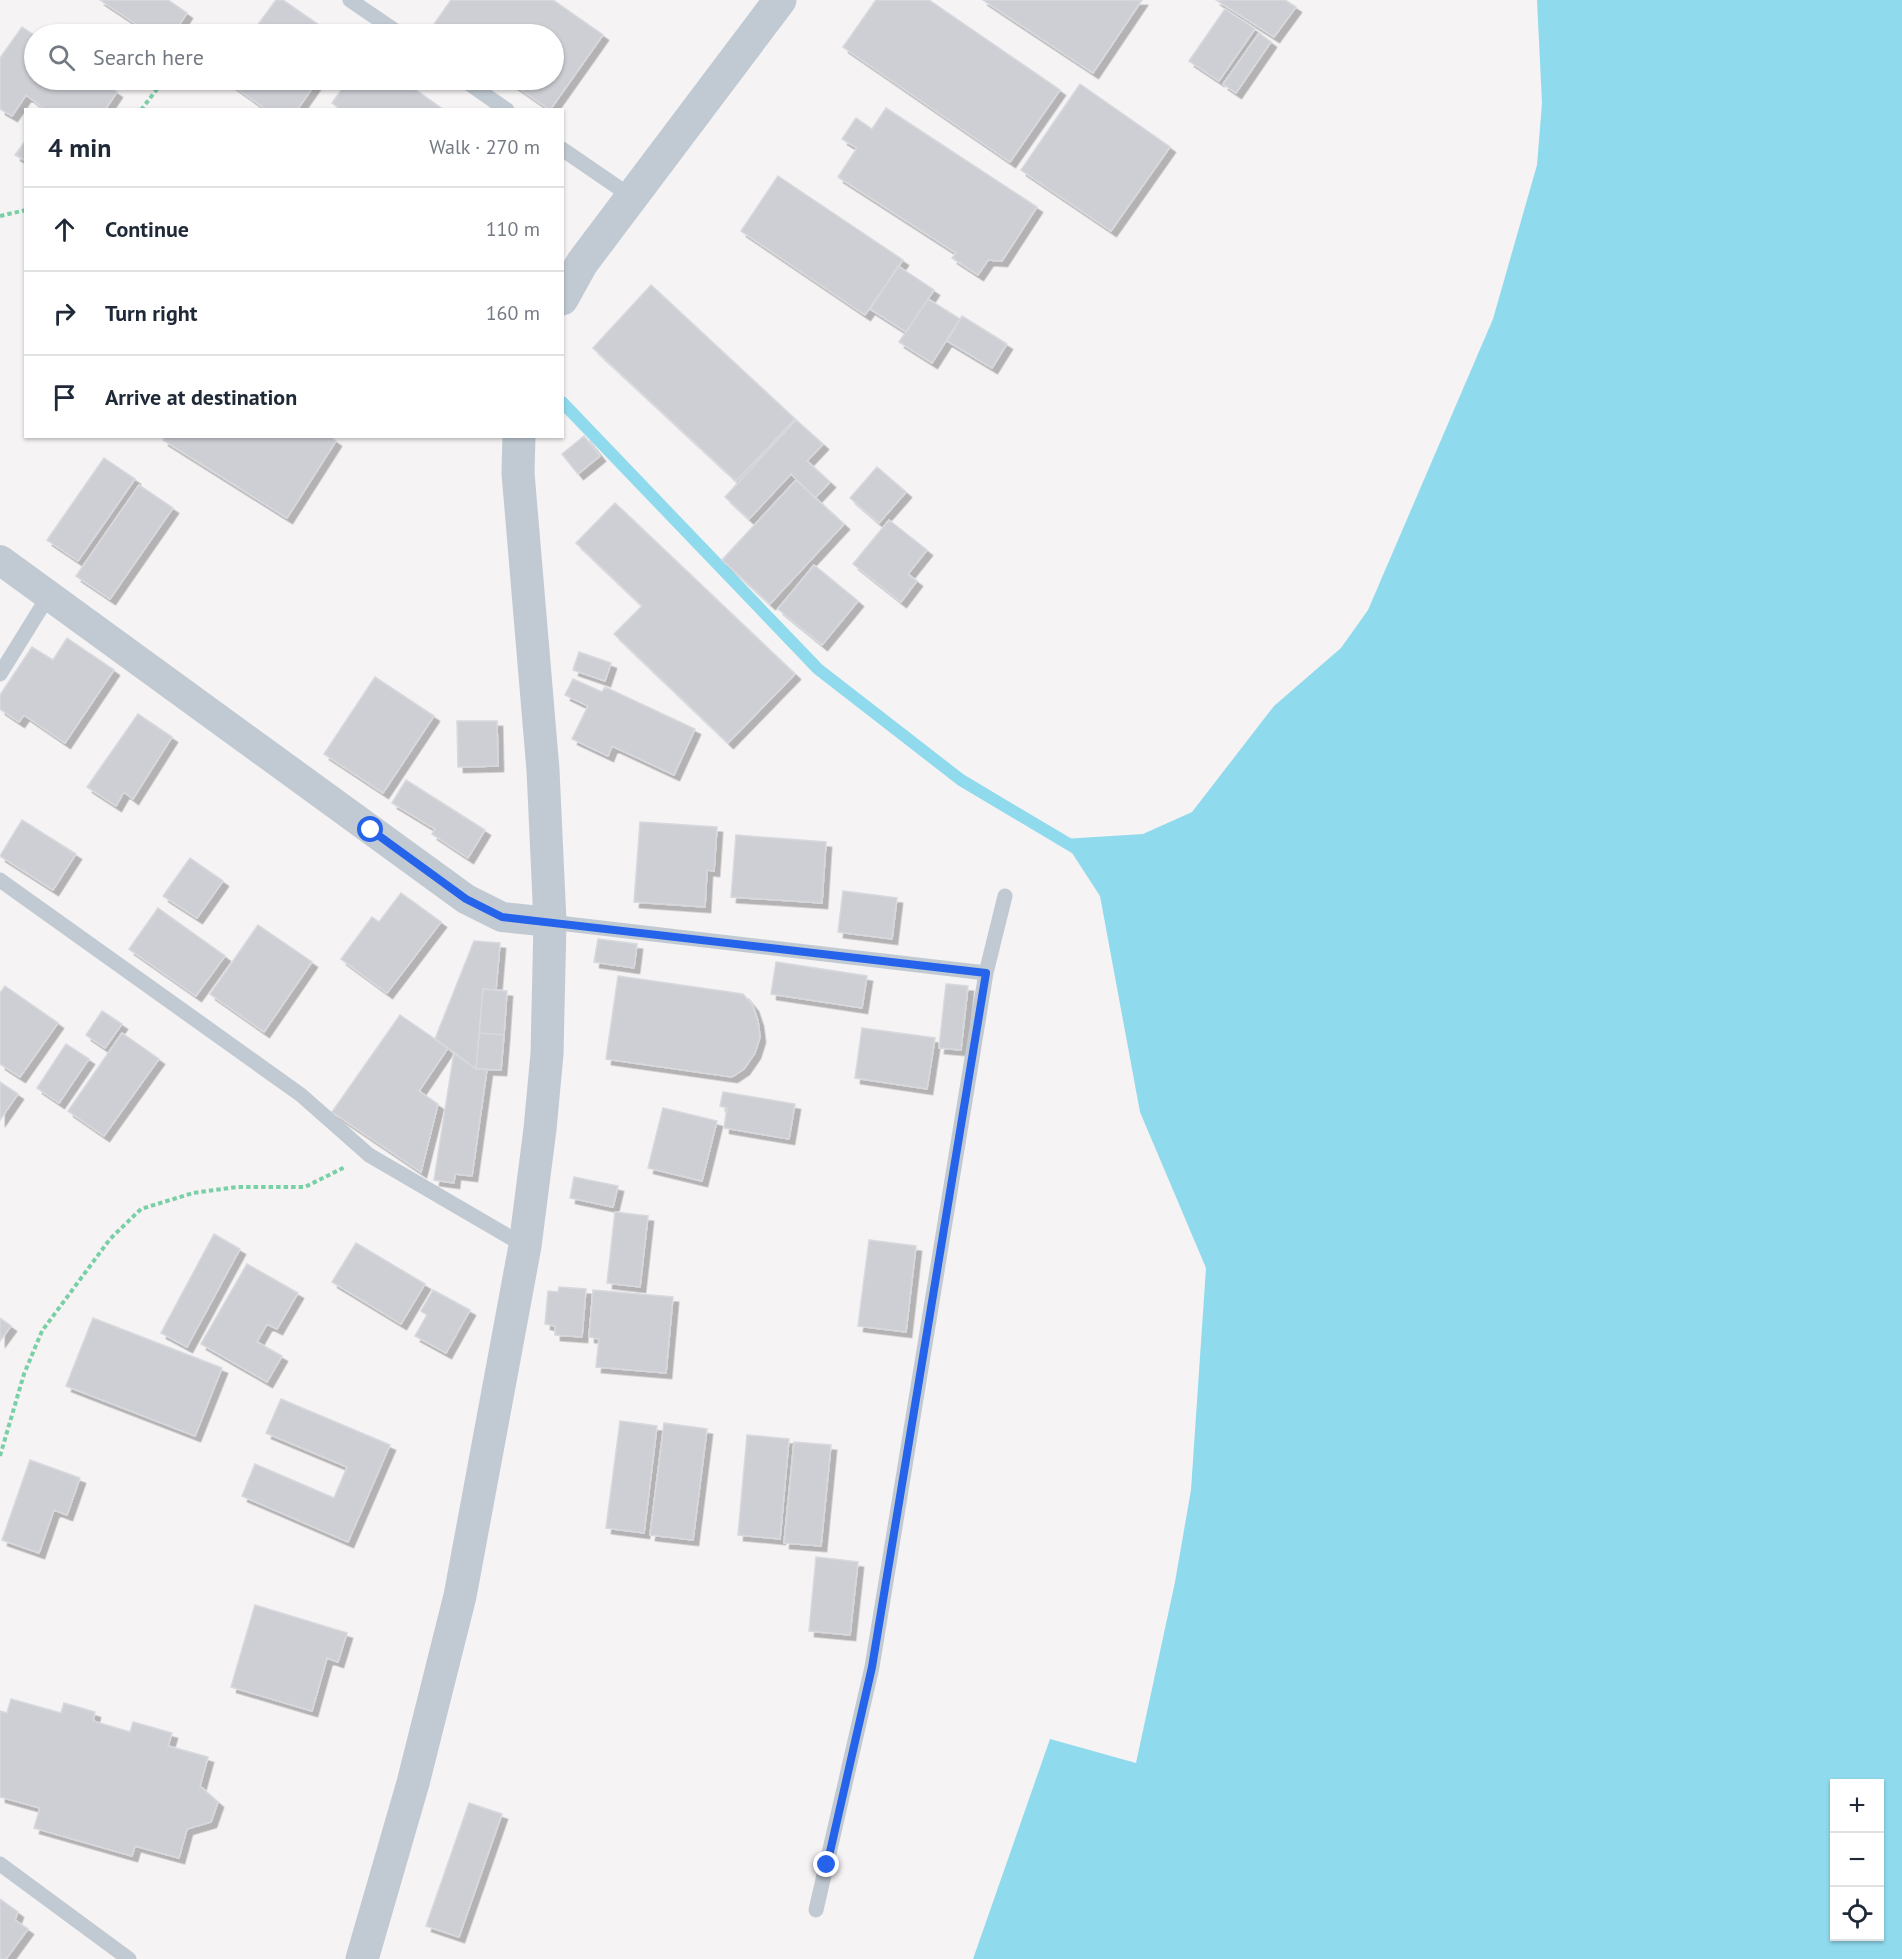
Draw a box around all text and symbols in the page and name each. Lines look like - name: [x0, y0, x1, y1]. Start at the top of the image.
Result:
- search box: [24, 24, 564, 90]
- icon: search: [45, 41, 78, 74]
- text: Search here: [93, 43, 204, 71]
- text: 4 min: [48, 131, 111, 164]
- text: Walk · 270 m: [429, 134, 540, 160]
- icon: ahead: [48, 213, 81, 246]
- text: Continue: [105, 215, 189, 243]
- text: 110 m: [486, 216, 540, 242]
- icon: right: [48, 297, 81, 330]
- text: Turn right: [105, 299, 197, 327]
- text: 160 m: [486, 300, 540, 326]
- icon: arrive: [48, 381, 81, 414]
- text: Arrive at destination: [105, 383, 297, 411]
- route start: [357, 816, 383, 842]
- map controls: [1830, 1779, 1884, 1941]
- button: +: [1830, 1779, 1884, 1833]
- button: −: [1830, 1833, 1884, 1887]
- route end: [813, 1851, 839, 1877]
- button: locate: [1830, 1887, 1884, 1941]

